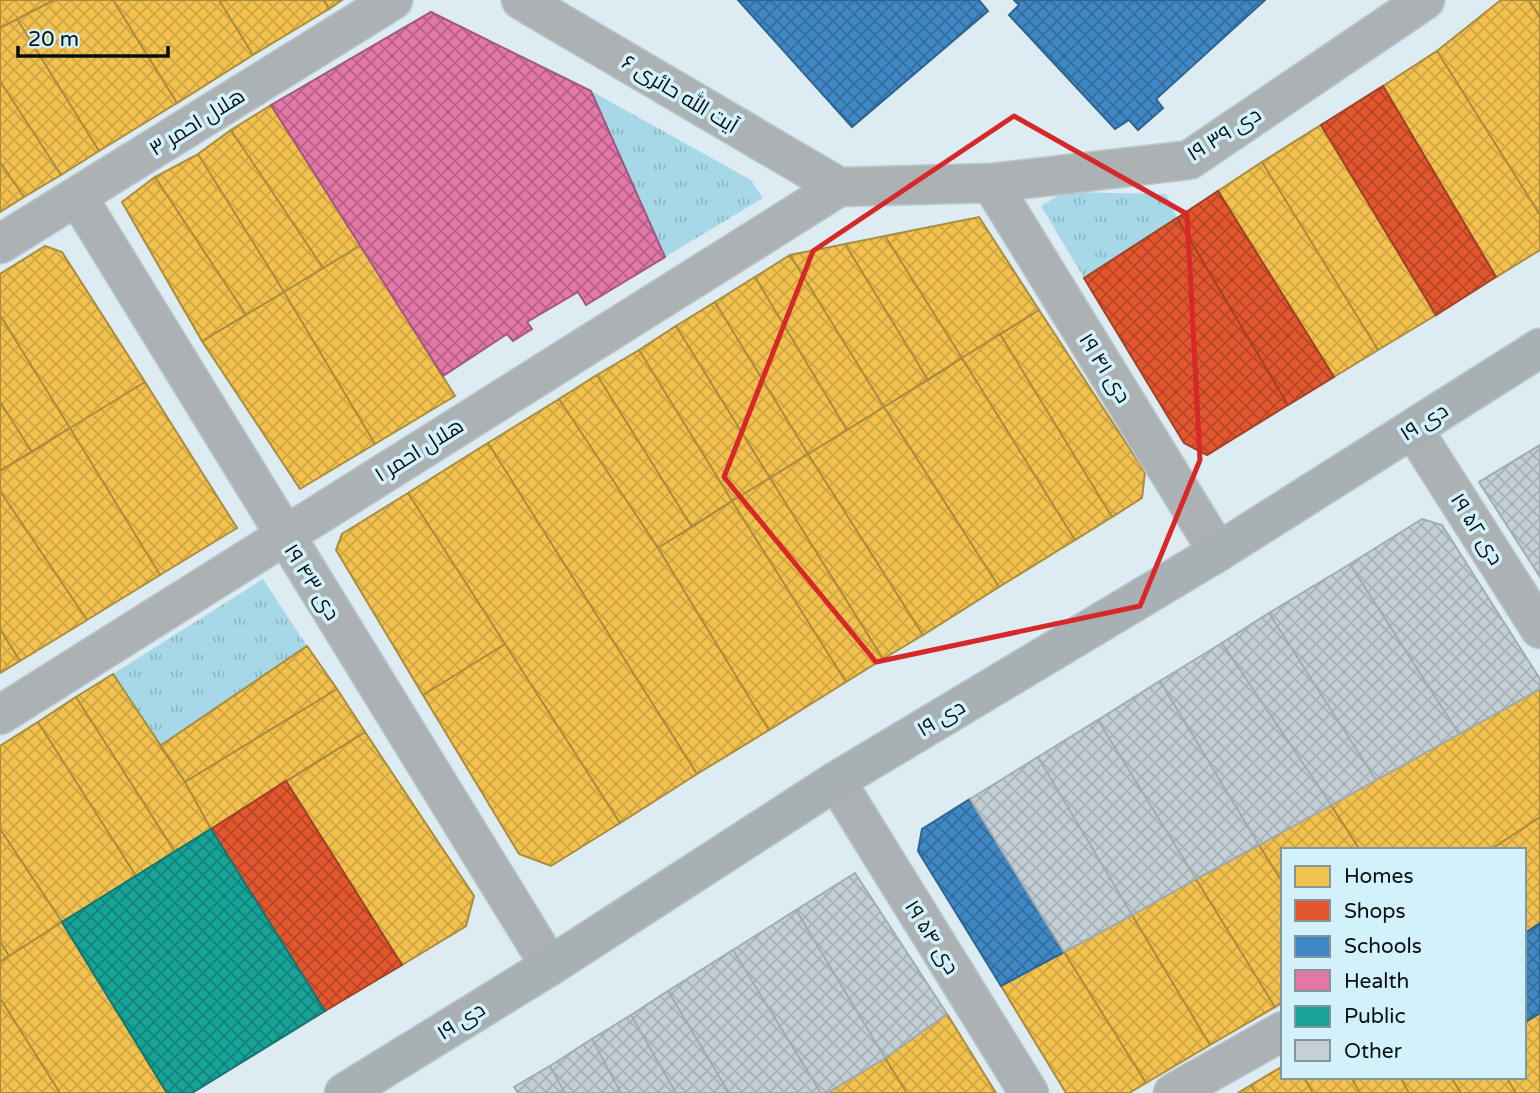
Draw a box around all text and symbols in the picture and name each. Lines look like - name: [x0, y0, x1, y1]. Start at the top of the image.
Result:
- scale bar: [18, 14, 168, 58]
- text: 20 m: [28, 27, 79, 52]
- street label: آیت الله حائری ۶: [617, 48, 744, 139]
- street label: هلال احمر ۳: [145, 83, 250, 162]
- street label: ۱۹ دی ۳۹: [1183, 102, 1266, 167]
- street label: ۱۹ دی ۴۱: [1073, 329, 1136, 408]
- street label: ۱۹ دی: [1396, 398, 1453, 447]
- street label: هلال احمر ۱: [370, 413, 468, 488]
- street label: ۱۹ دی ۵۲: [1445, 489, 1508, 570]
- street label: ۱۹ دی ۴۳: [278, 539, 345, 625]
- street label: ۱۹ دی: [913, 694, 970, 742]
- legend: [1281, 848, 1526, 1079]
- text: Homes: [1344, 864, 1414, 889]
- street label: ۱۹ دی ۵۴: [899, 896, 964, 979]
- text: Shops: [1344, 899, 1406, 924]
- text: Schools: [1344, 934, 1422, 959]
- text: Health: [1344, 969, 1409, 994]
- street label: ۱۹ دی: [433, 997, 490, 1046]
- text: Public: [1344, 1004, 1406, 1029]
- text: Other: [1344, 1039, 1402, 1064]

